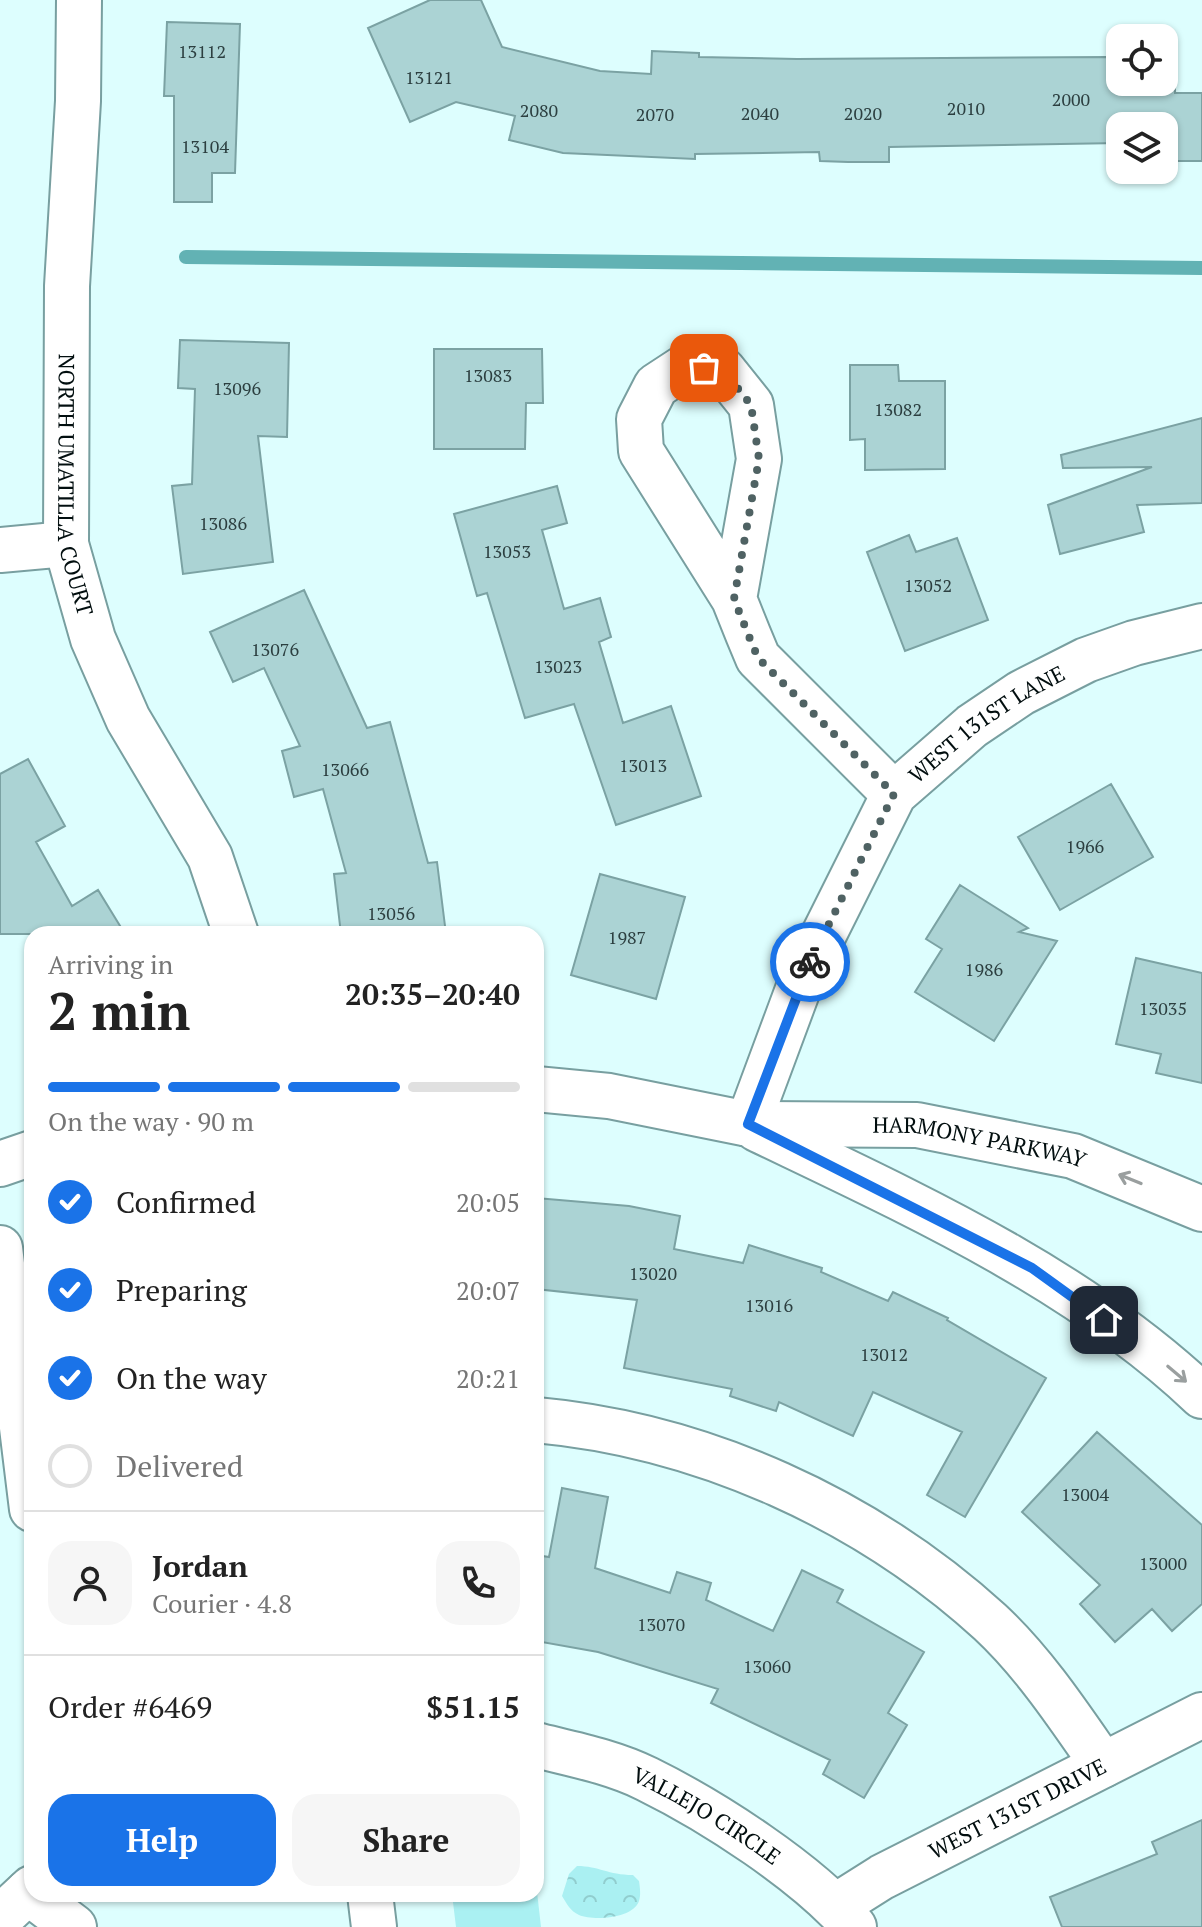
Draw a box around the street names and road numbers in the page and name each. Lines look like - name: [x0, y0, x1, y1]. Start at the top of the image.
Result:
- street label: NORTH UMATILLA COURT: [52, 353, 101, 619]
- street label: WEST 131ST LANE: [902, 658, 1069, 789]
- street label: HARMONY PARKWAY: [873, 1110, 1092, 1174]
- street label: WEST 131ST DRIVE: [923, 1751, 1111, 1865]
- street label: VALLEJO CIRCLE: [628, 1759, 787, 1871]

